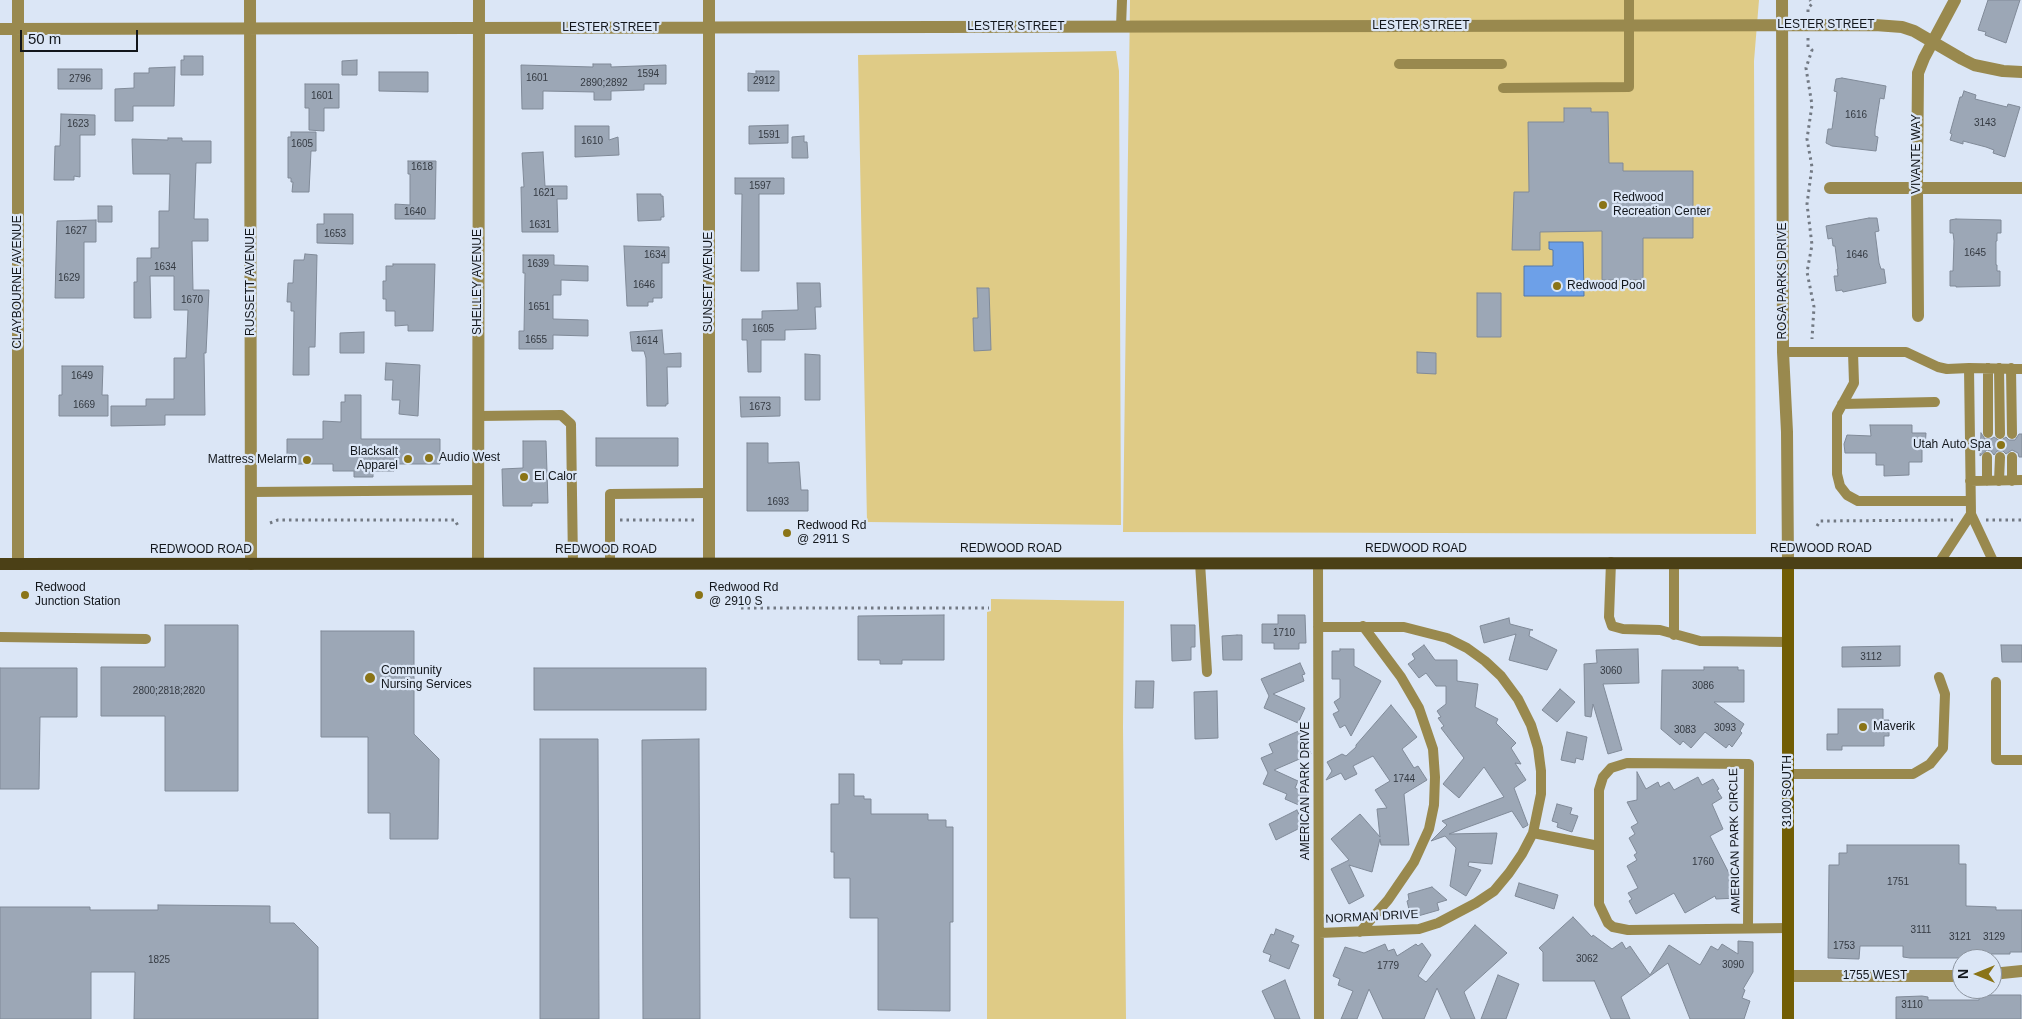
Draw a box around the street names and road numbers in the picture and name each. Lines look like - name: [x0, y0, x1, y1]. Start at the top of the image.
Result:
- street label: LESTER STREET: [1777, 18, 1875, 32]
- street label: LESTER STREET: [1372, 19, 1470, 33]
- street label: LESTER STREET: [967, 20, 1065, 34]
- street label: LESTER STREET: [562, 21, 660, 35]
- street label: VIVANTE WAY: [1910, 114, 1924, 194]
- street label: CLAYBOURNE AVENUE: [11, 215, 25, 349]
- street label: ROSA PARKS DRIVE: [1776, 222, 1790, 340]
- street label: RUSSETT AVENUE: [244, 228, 258, 336]
- street label: SHELLEY AVENUE: [471, 229, 485, 335]
- street label: SUNSET AVENUE: [702, 232, 716, 332]
- street label: REDWOOD ROAD: [960, 542, 1062, 556]
- street label: REDWOOD ROAD: [1365, 542, 1467, 556]
- street label: REDWOOD ROAD: [1770, 542, 1872, 556]
- street label: REDWOOD ROAD: [150, 543, 252, 557]
- street label: REDWOOD ROAD: [555, 543, 657, 557]
- street label: AMERICAN PARK DRIVE: [1299, 722, 1313, 860]
- street label: 3100 SOUTH: [1781, 755, 1795, 827]
- street label: AMERICAN PARK CIRCLE: [1727, 768, 1743, 914]
- street label: NORMAN DRIVE: [1325, 907, 1419, 927]
- street label: 1755 WEST: [1843, 969, 1907, 983]

